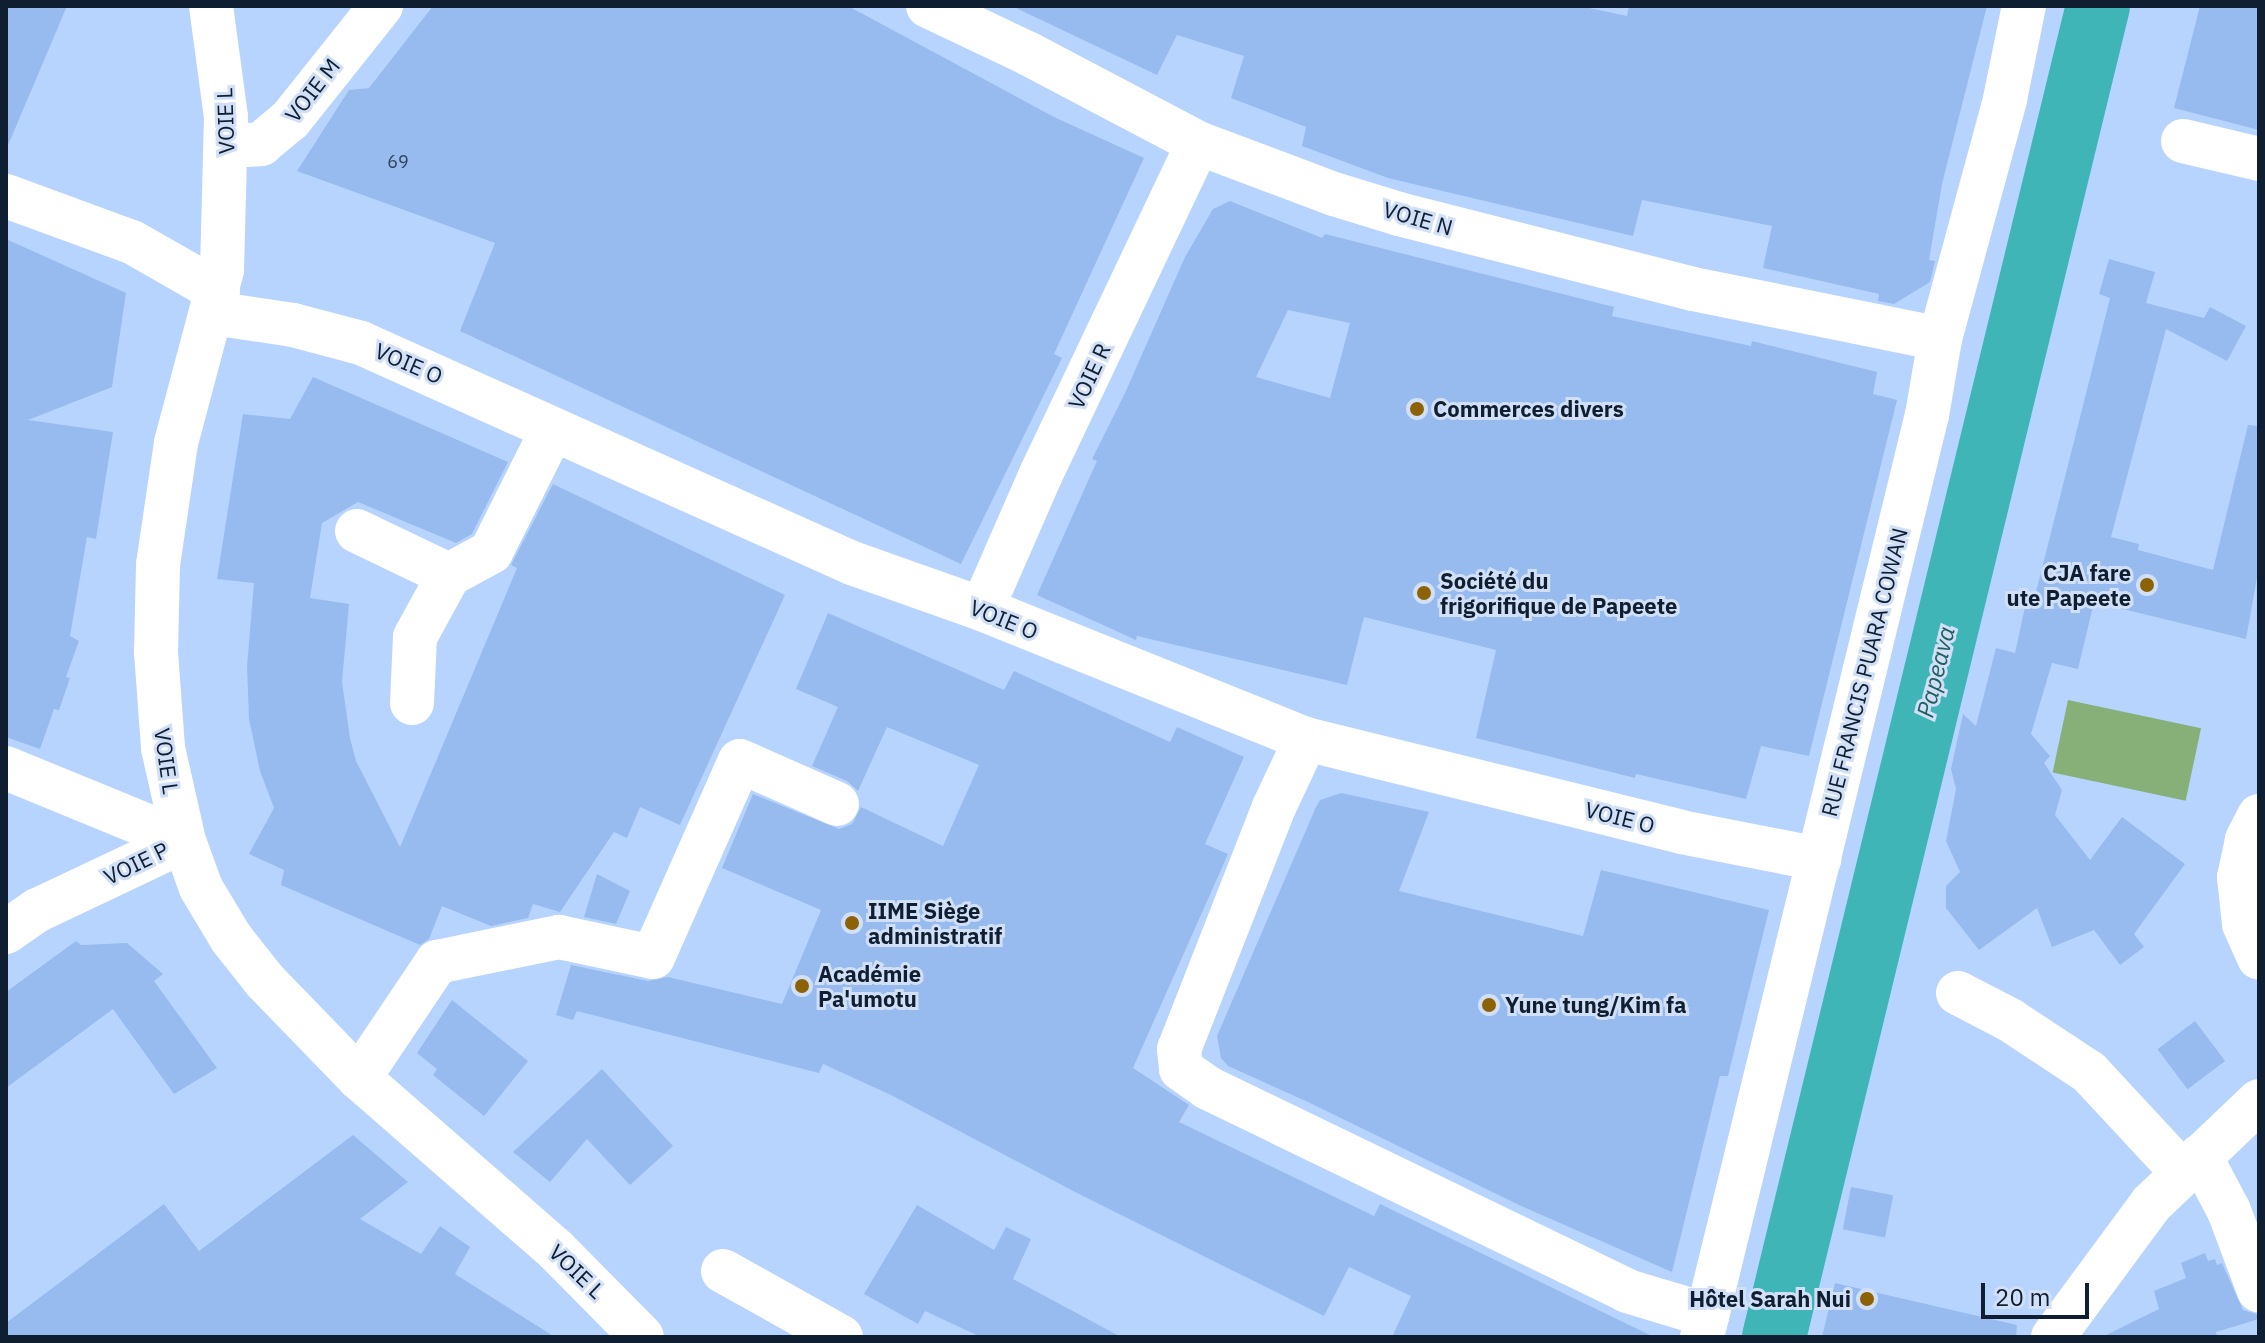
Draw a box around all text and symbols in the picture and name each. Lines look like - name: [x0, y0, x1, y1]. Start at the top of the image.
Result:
- street label: VOIE M: [279, 53, 345, 127]
- street label: VOIE L: [211, 87, 239, 155]
- house number: 69: [387, 151, 409, 173]
- street label: VOIE N: [1380, 196, 1456, 240]
- street label: VOIE O: [371, 337, 447, 389]
- street label: VOIE R: [1062, 339, 1116, 413]
- place label: Commerces divers: [1433, 396, 1624, 422]
- marker: Commerces divers: [1408, 400, 1426, 418]
- street label: RUE FRANCIS PUARA COWAN: [1815, 525, 1913, 819]
- place label: CJA fare ute Papeete: [2007, 559, 2131, 610]
- place label: Société du frigorifique de Papeete: [1440, 567, 1677, 618]
- marker: CJA fare ute Papeete: [2138, 576, 2156, 594]
- marker: Société du frigorifique de Papeete: [1415, 584, 1433, 602]
- street label: VOIE O: [966, 593, 1042, 645]
- water label: Papeava: [1911, 623, 1961, 721]
- street label: VOIE L: [149, 726, 185, 796]
- street label: VOIE O: [1582, 796, 1658, 838]
- street label: VOIE P: [99, 836, 173, 890]
- place label: IIME Siège administratif: [868, 897, 1002, 948]
- marker: IIME Siège administratif: [843, 914, 861, 932]
- place label: Académie Pa'umotu: [818, 960, 921, 1012]
- marker: Académie Pa'umotu: [793, 977, 811, 995]
- place label: Yune tung/Kim fa: [1505, 992, 1687, 1018]
- marker: Yune tung/Kim fa: [1480, 996, 1498, 1014]
- street label: VOIE L: [544, 1238, 610, 1304]
- scale bar: [1985, 1267, 2093, 1317]
- text: 20 m: [1995, 1281, 2050, 1313]
- place label: Hôtel Sarah Nui: [1689, 1286, 1851, 1312]
- marker: Hôtel Sarah Nui: [1858, 1290, 1876, 1308]

